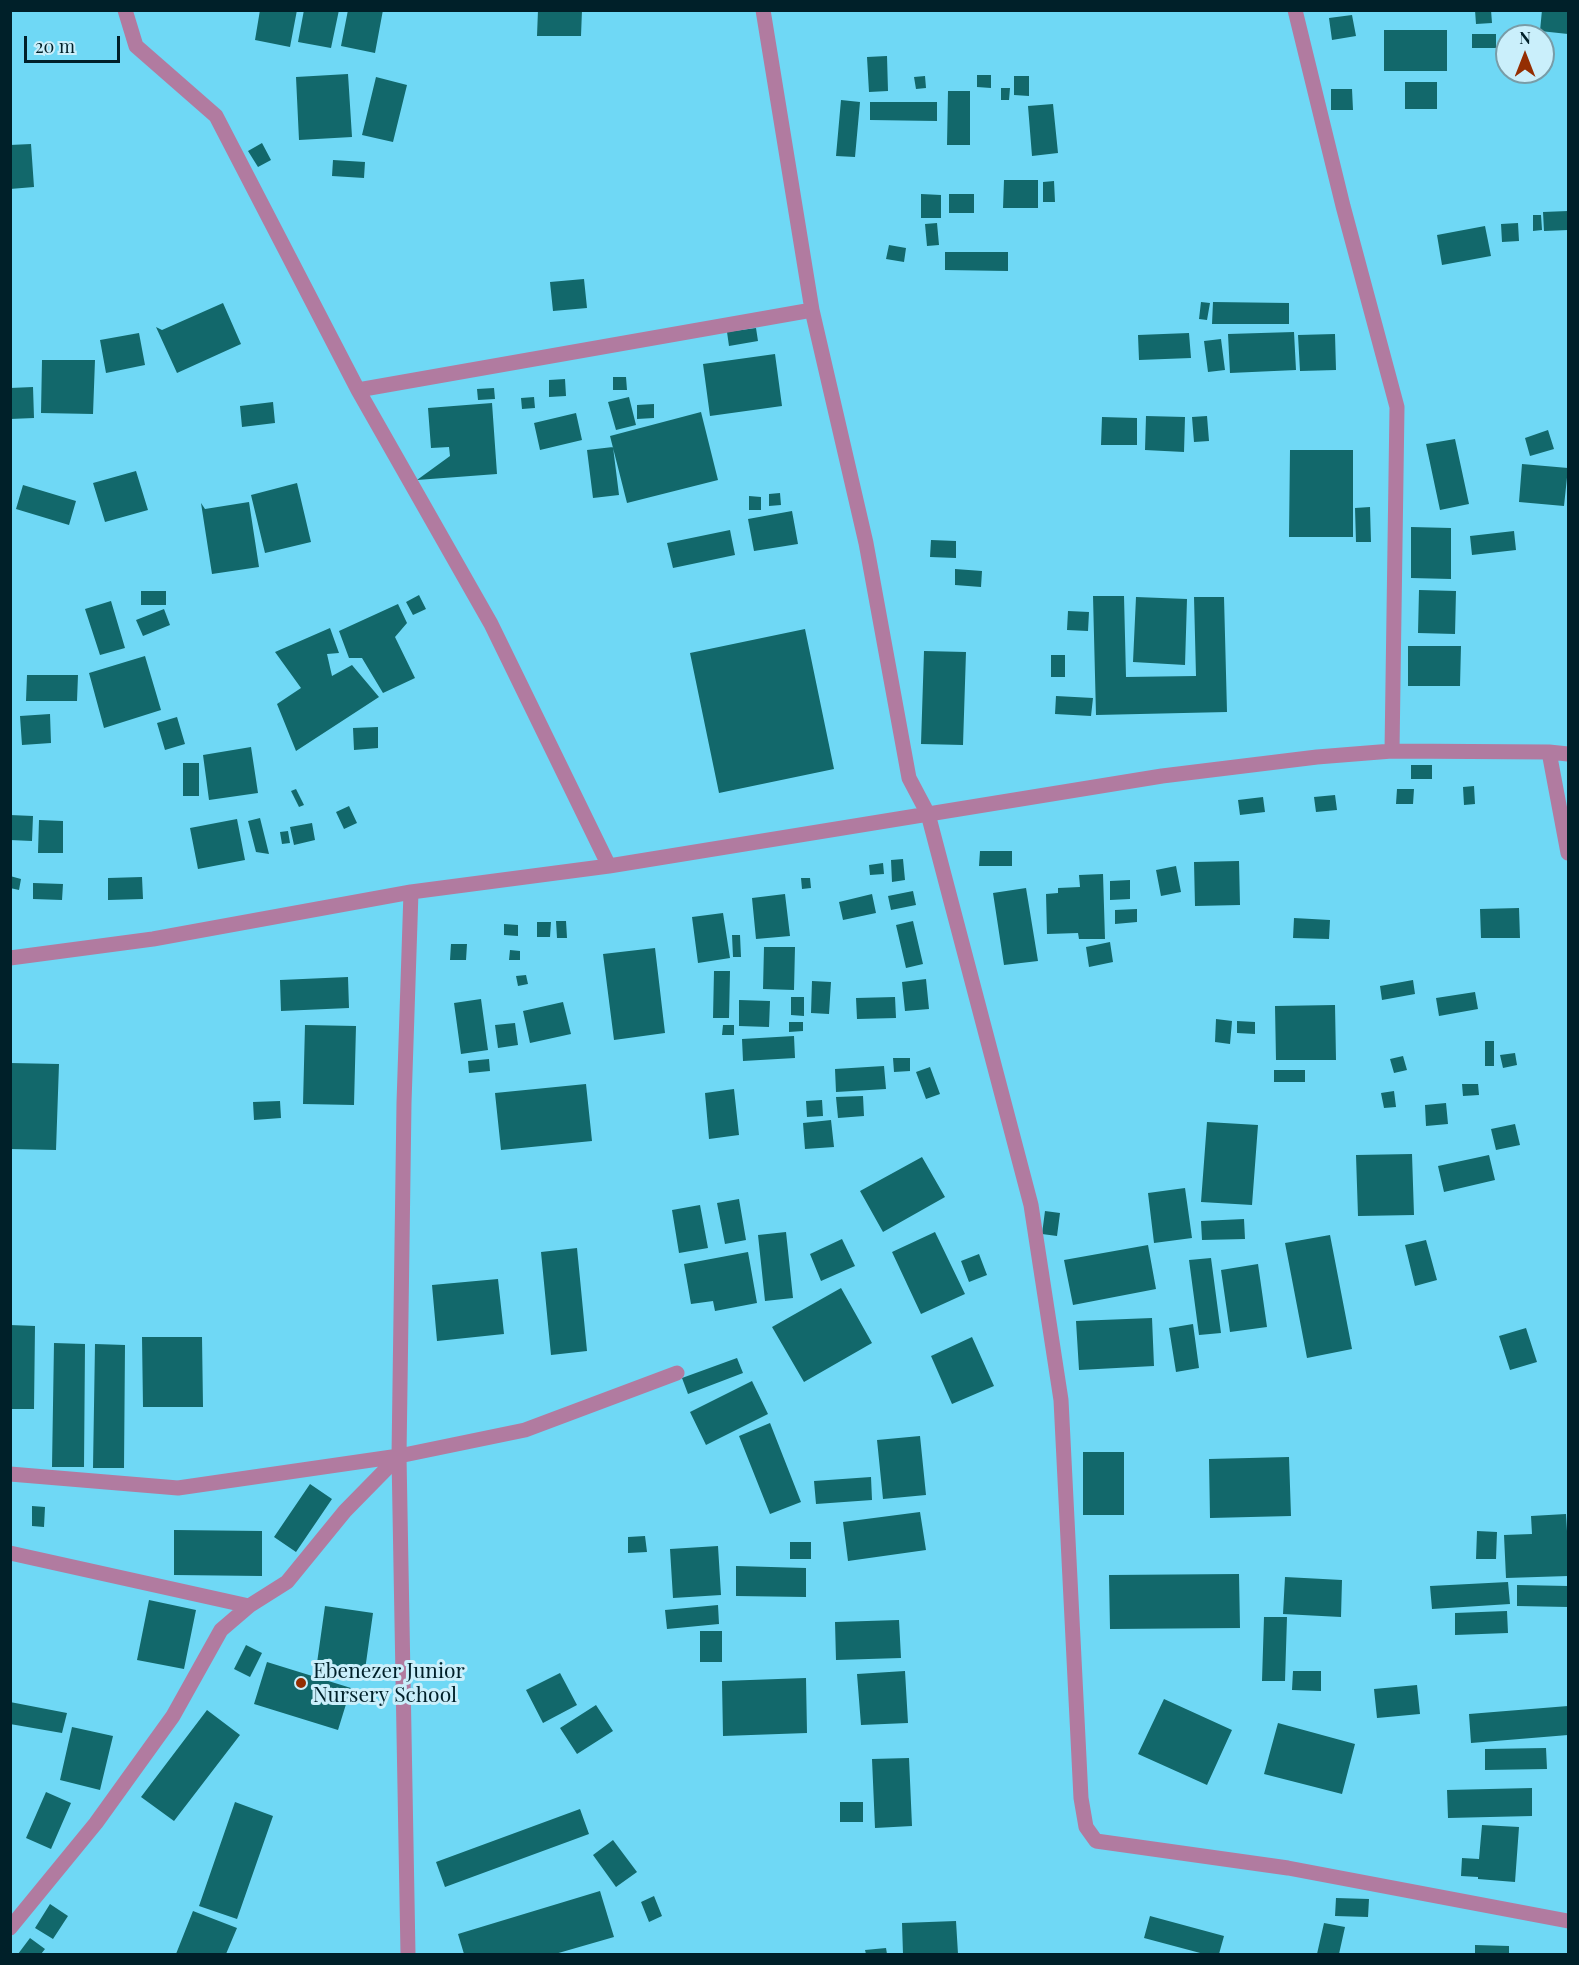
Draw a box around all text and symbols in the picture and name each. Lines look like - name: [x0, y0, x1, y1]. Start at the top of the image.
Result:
- scale bar: [27, 24, 123, 62]
- north arrow: [1495, 24, 1555, 84]
- text: N: [1519, 27, 1531, 48]
- text: 20 m: [35, 34, 75, 58]
- place label: Ebenezer Junior Nursery School: [313, 1658, 465, 1708]
- marker: Ebenezer Junior Nursery School: [294, 1676, 308, 1690]

